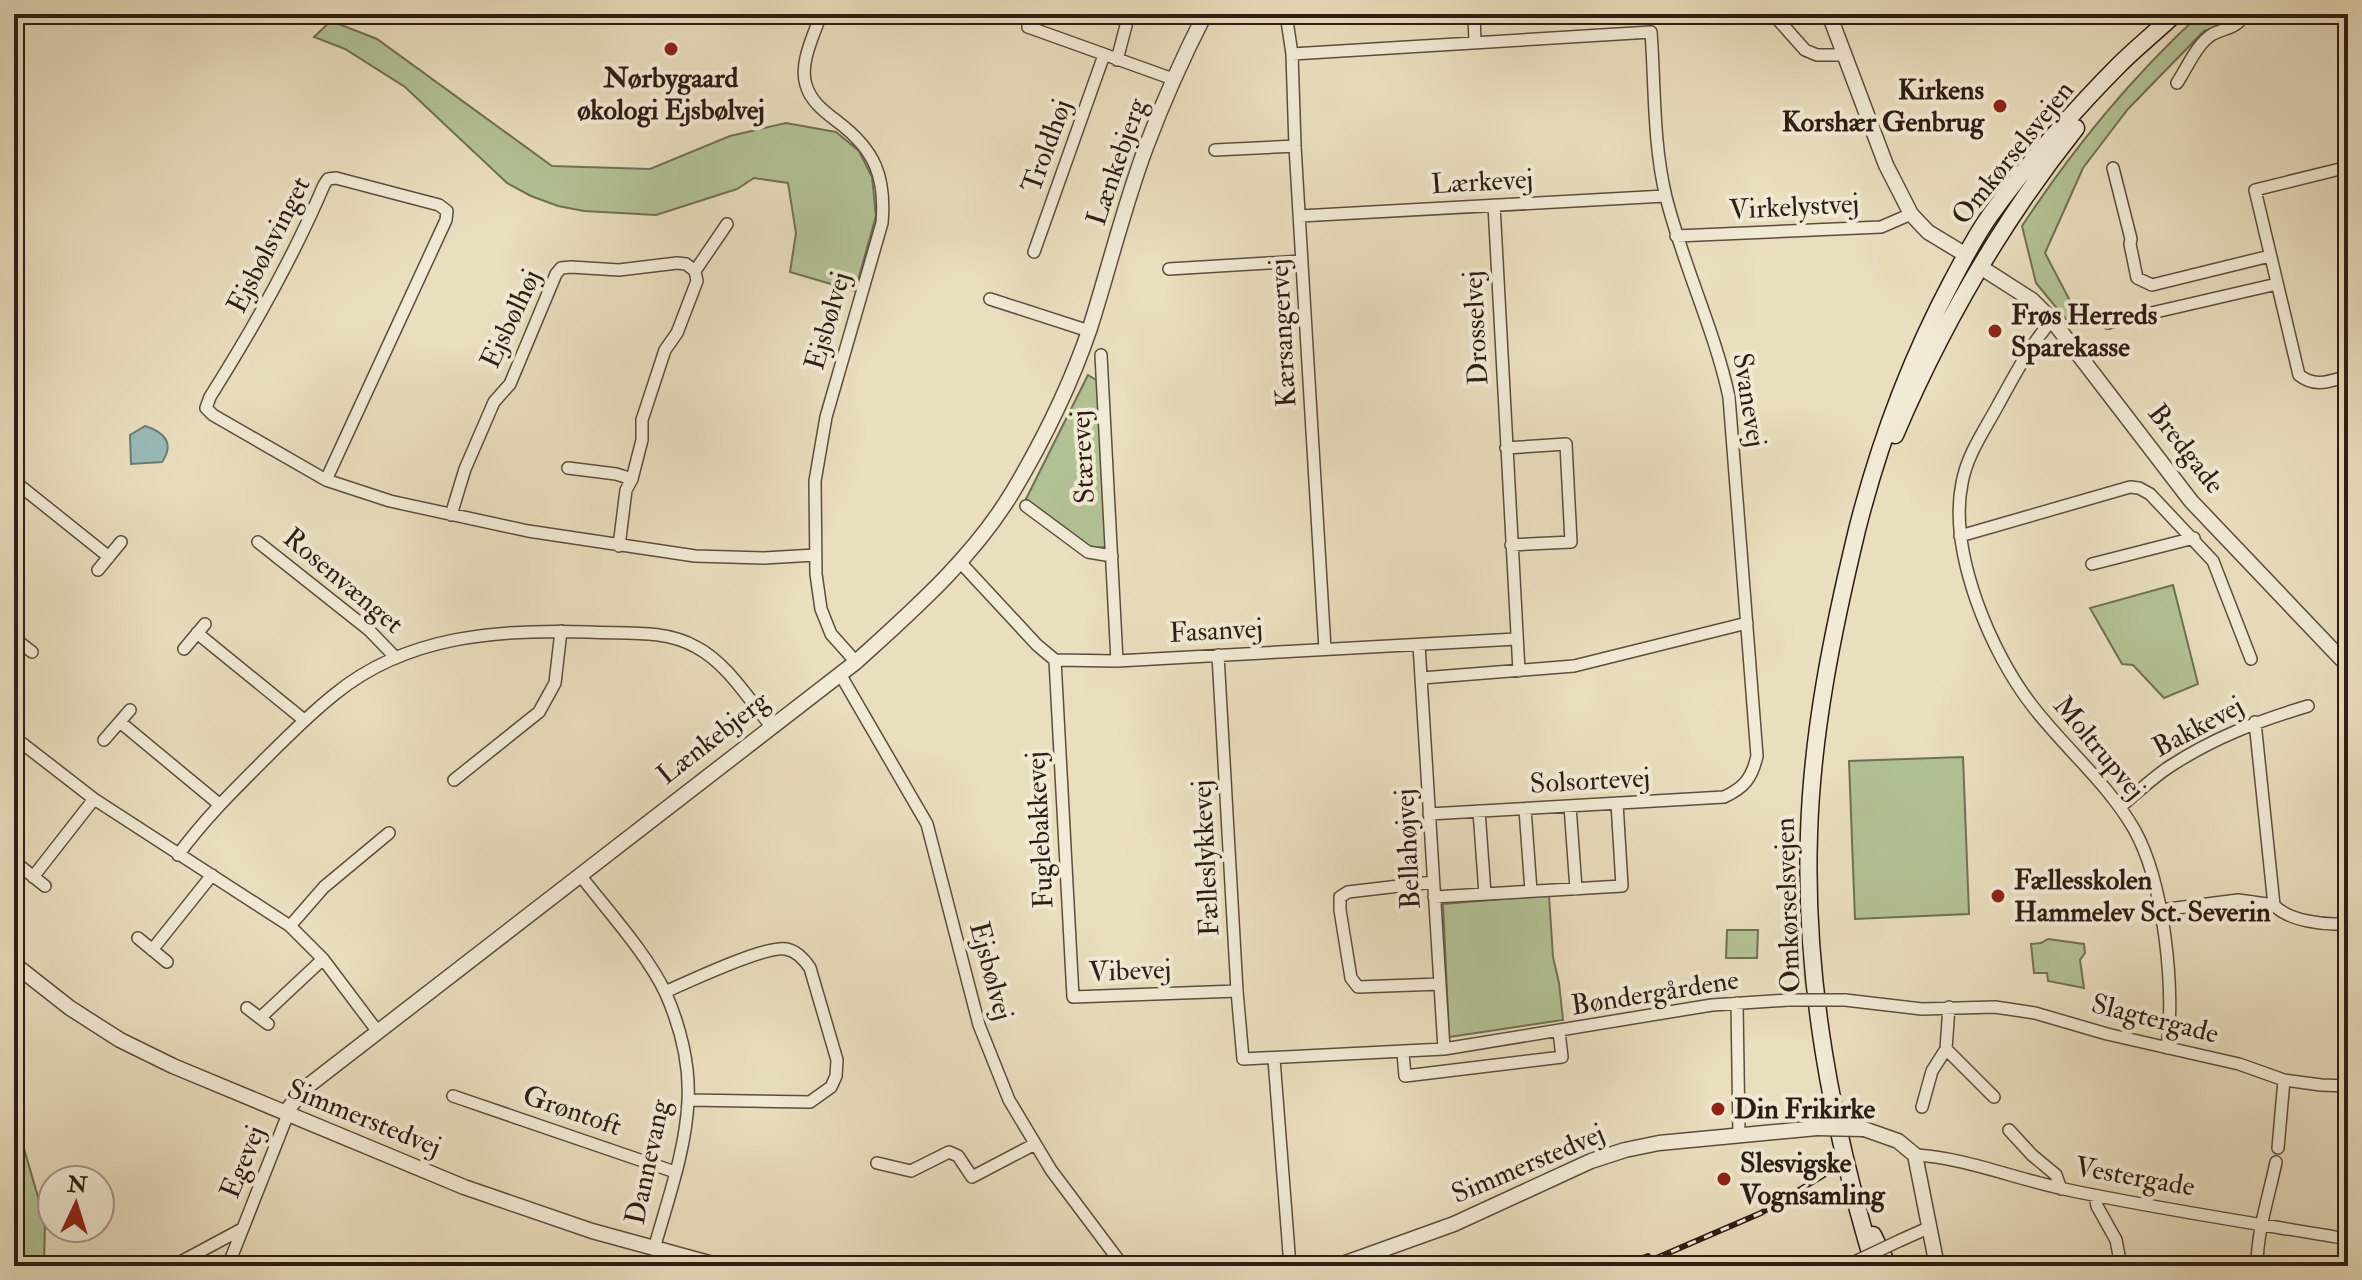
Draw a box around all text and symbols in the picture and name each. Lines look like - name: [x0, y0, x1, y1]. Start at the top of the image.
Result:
- marker: Nørbygaard økologi Ejsbølvej: [662, 40, 680, 58]
- place label: Nørbygaard økologi Ejsbølvej: [577, 61, 765, 128]
- place label: Kirkens Korshær Genbrug: [1782, 73, 1985, 140]
- street label: Omkørselsvejen: [1944, 74, 2082, 232]
- street label: Lænkebjerg: [1079, 93, 1155, 230]
- street label: Troldhøj: [1014, 94, 1080, 198]
- marker: Kirkens Korshær Genbrug: [1991, 97, 2009, 115]
- street label: Lærkevej: [1430, 162, 1534, 202]
- street label: Ejsbølsvinget: [220, 171, 318, 319]
- street label: Virkelystvej: [1728, 186, 1860, 228]
- street label: Kærsangervej: [1262, 258, 1304, 408]
- street label: Ejsbølhøj: [473, 264, 549, 374]
- street label: Ejsbølvej: [797, 268, 859, 374]
- street label: Drosselvej: [1456, 270, 1496, 386]
- place label: Frøs Herreds Sparekasse: [2011, 298, 2158, 365]
- marker: Frøs Herreds Sparekasse: [1986, 322, 2004, 340]
- street label: Svanevej: [1724, 350, 1774, 450]
- street label: Bredgade: [2140, 397, 2232, 501]
- street label: Stærevej: [1063, 409, 1103, 505]
- street label: Rosenvænget: [276, 521, 410, 641]
- street label: Fasanvej: [1168, 611, 1264, 651]
- street label: Lænkebjerg: [650, 683, 777, 793]
- street label: Moltrupvej: [2045, 689, 2153, 807]
- street label: Bakkevej: [2147, 689, 2249, 765]
- street label: Fuglebakkevej: [1018, 751, 1062, 909]
- street label: Solsortevej: [1529, 760, 1651, 802]
- street label: Fælleslykkevej: [1184, 779, 1228, 937]
- street label: Bellahøjvej: [1387, 788, 1429, 910]
- street label: Omkørselsvejen: [1767, 817, 1809, 993]
- place label: Fællesskolen Hammelev Sct. Severin: [2014, 863, 2271, 930]
- marker: Fællesskolen Hammelev Sct. Severin: [1989, 887, 2007, 905]
- street label: Ejsbølvej: [961, 918, 1021, 1024]
- street label: Vibevej: [1088, 952, 1172, 990]
- street label: Bøndergårdene: [1569, 962, 1742, 1024]
- street label: Slagtergade: [2088, 986, 2223, 1052]
- street label: Simmerstedvej: [282, 1071, 446, 1165]
- street label: Grøntoft: [518, 1078, 626, 1144]
- place label: Din Frikirke: [1734, 1092, 1876, 1127]
- street label: Dannevang: [618, 1095, 679, 1228]
- marker: Din Frikirke: [1709, 1100, 1727, 1118]
- street label: Simmerstedvej: [1446, 1116, 1610, 1212]
- street label: Egevej: [213, 1120, 273, 1204]
- place label: Slesvigske Vognsamling: [1739, 1146, 1886, 1213]
- street label: Vestergade: [2073, 1149, 2198, 1205]
- north arrow: [36, 1164, 116, 1244]
- text: N: [66, 1170, 88, 1200]
- marker: Slesvigske Vognsamling: [1715, 1170, 1733, 1188]

